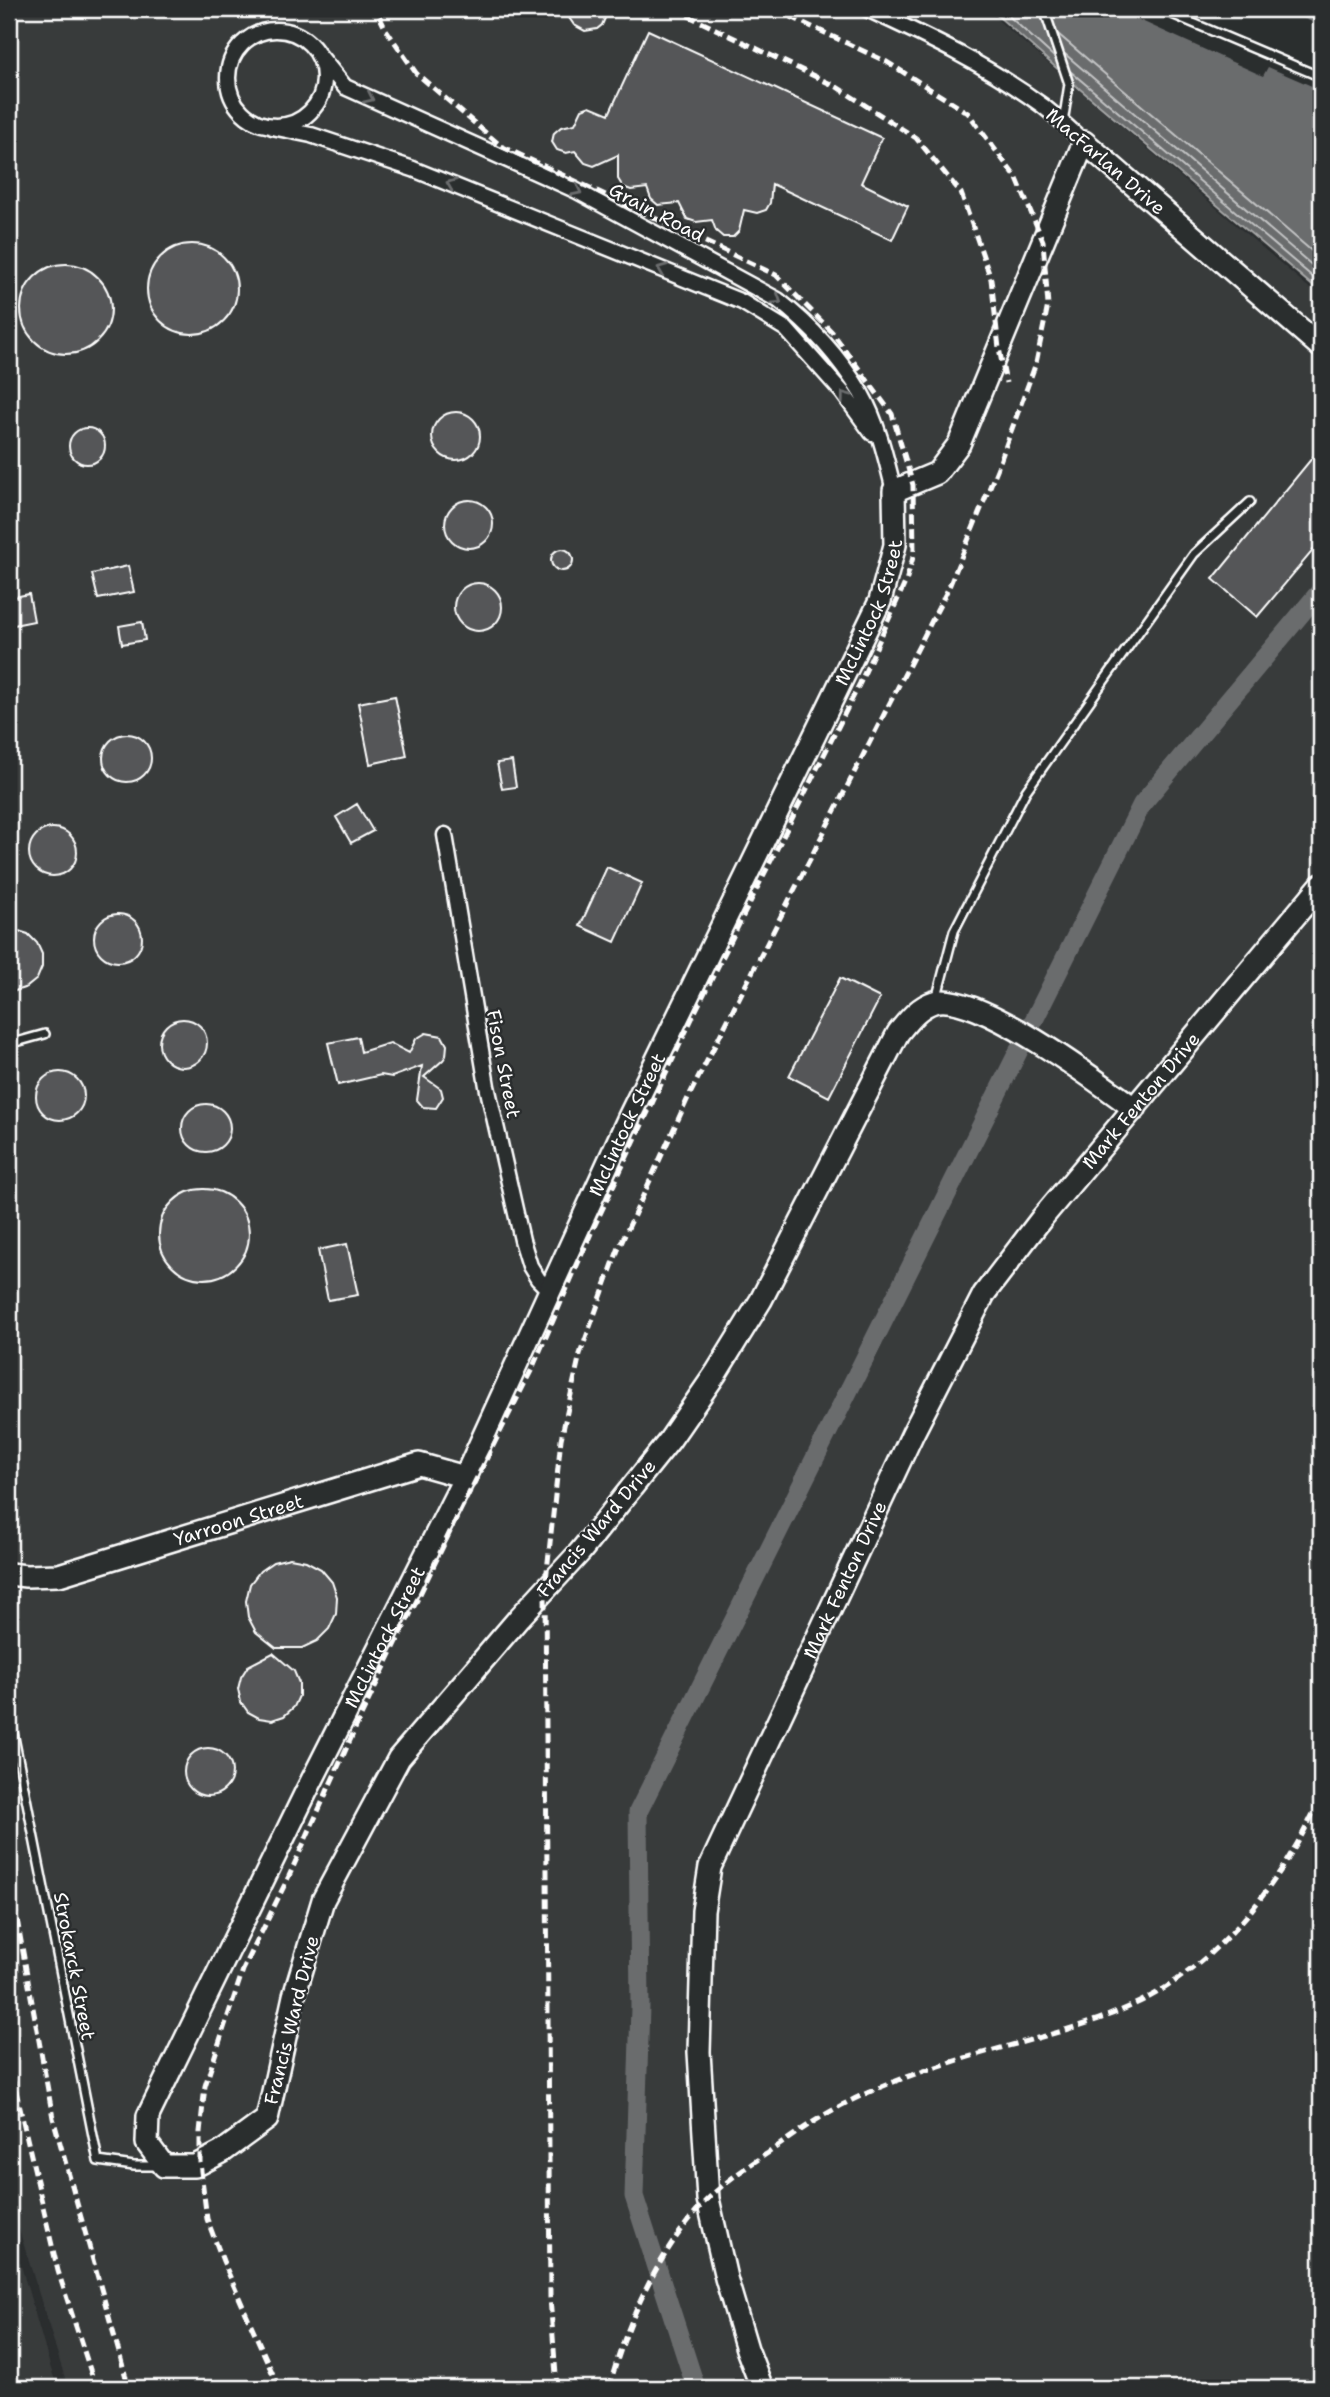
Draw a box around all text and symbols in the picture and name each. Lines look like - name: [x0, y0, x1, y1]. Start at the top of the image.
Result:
- one-way arrow: [362, 90, 374, 104]
- street label: MacFarlan Drive: [1041, 103, 1171, 220]
- street label: Grain Road: [605, 177, 709, 248]
- one-way arrow: [446, 179, 458, 193]
- one-way arrow: [570, 183, 582, 197]
- one-way arrow: [656, 264, 668, 278]
- one-way arrow: [769, 291, 782, 304]
- one-way arrow: [840, 391, 853, 404]
- street label: McLintock Street: [829, 540, 908, 690]
- street label: Fison Street: [481, 1008, 526, 1120]
- street label: Mark Fenton Drive: [1076, 1027, 1205, 1174]
- street label: McLintock Street: [583, 1049, 671, 1200]
- street label: Francis Ward Drive: [531, 1454, 662, 1603]
- street label: Yarroon Street: [171, 1488, 307, 1552]
- street label: Mark Fenton Drive: [797, 1497, 892, 1663]
- street label: McLintock Street: [339, 1562, 431, 1712]
- street label: Strokarck Street: [48, 1890, 101, 2042]
- street label: Francis Ward Drive: [258, 1933, 325, 2107]

